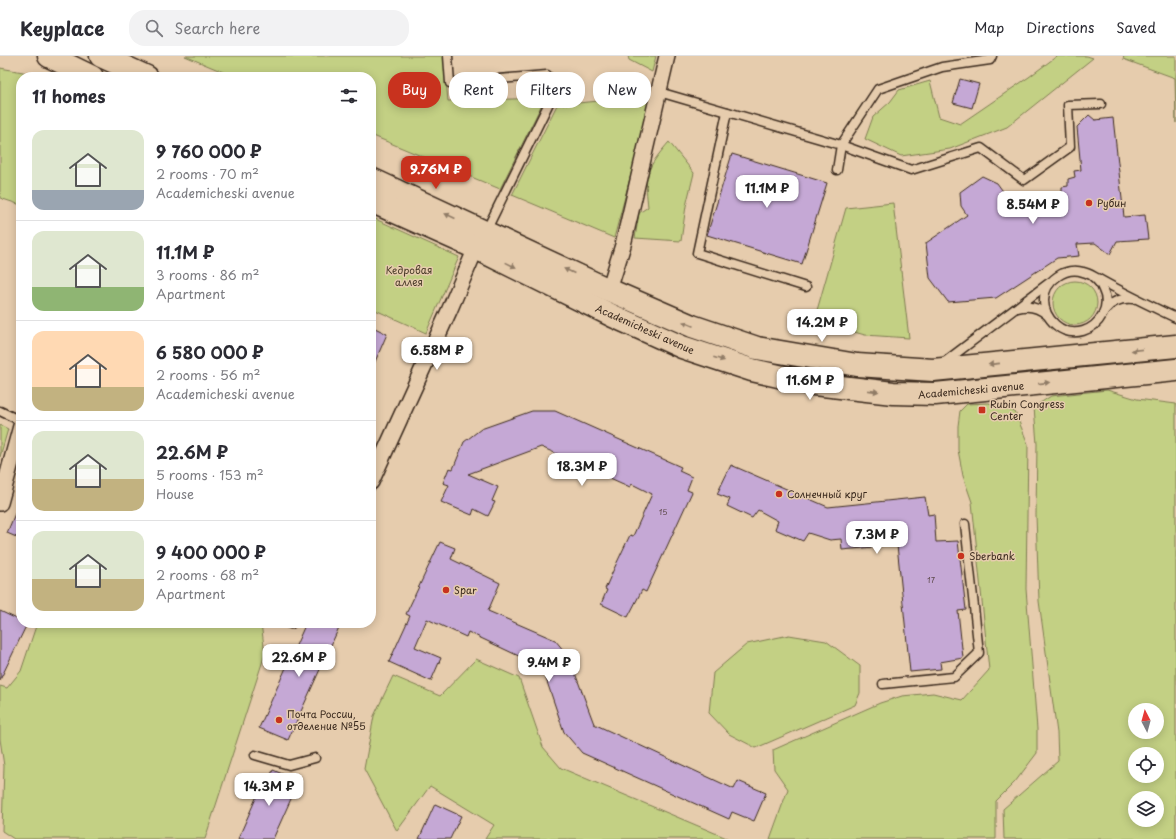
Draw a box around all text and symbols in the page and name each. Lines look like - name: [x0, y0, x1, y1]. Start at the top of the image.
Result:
- search box: [129, 10, 409, 46]
- text: Keyplace: [20, 14, 105, 42]
- text: Search here: [175, 16, 260, 39]
- icon: search: [143, 17, 165, 39]
- text: Map: [974, 17, 1004, 38]
- text: Directions: [1026, 17, 1094, 38]
- text: Saved: [1116, 17, 1156, 38]
- chip: Buy: [388, 72, 441, 108]
- chip: Rent: [449, 72, 508, 108]
- chip: Filters: [516, 72, 585, 108]
- chip: New: [593, 72, 651, 108]
- text: 11 homes: [32, 83, 106, 109]
- icon: filters: [338, 85, 360, 107]
- text: 9 760 000 ₽: [156, 138, 262, 164]
- icon: home: [64, 146, 112, 194]
- pin: 9.76M ₽: [399, 156, 473, 190]
- text: 9.76M ₽: [410, 159, 462, 178]
- text: 2 rooms · 70 m²: [156, 164, 259, 183]
- pin: 11.1M ₽: [730, 175, 804, 209]
- text: 11.1M ₽: [745, 178, 789, 197]
- text: Academicheski avenue: [156, 183, 295, 202]
- pin: 8.54M ₽: [996, 191, 1070, 225]
- text: 8.54M ₽: [1006, 194, 1060, 213]
- place label: Рубин: [1097, 195, 1126, 211]
- marker: Рубин: [1084, 198, 1094, 208]
- one-way arrow: [445, 213, 456, 219]
- text: 11.1M ₽: [156, 239, 214, 265]
- icon: home: [64, 247, 112, 295]
- park label: Кедровая аллея: [386, 262, 432, 289]
- one-way arrow: [506, 262, 517, 268]
- text: 3 rooms · 86 m²: [156, 265, 259, 284]
- one-way arrow: [563, 268, 575, 274]
- text: Apartment: [156, 284, 225, 303]
- street label: Academicheski avenue: [593, 300, 698, 357]
- pin: 14.2M ₽: [785, 309, 859, 343]
- text: 14.2M ₽: [796, 312, 848, 331]
- one-way arrow: [681, 321, 693, 327]
- pin: 6.58M ₽: [400, 337, 474, 371]
- text: 6 580 000 ₽: [156, 339, 264, 365]
- text: 6.58M ₽: [410, 340, 464, 359]
- icon: home: [64, 347, 112, 395]
- one-way arrow: [1131, 347, 1143, 353]
- one-way arrow: [713, 356, 725, 362]
- one-way arrow: [988, 361, 1000, 368]
- text: 2 rooms · 56 m²: [156, 365, 260, 384]
- pin: 11.6M ₽: [773, 367, 847, 401]
- text: 11.6M ₽: [786, 370, 834, 389]
- street label: Academicheski avenue: [917, 377, 1025, 402]
- one-way arrow: [1038, 380, 1050, 386]
- text: Academicheski avenue: [156, 384, 295, 403]
- one-way arrow: [867, 388, 879, 394]
- place label: Rubin Congress Center: [990, 396, 1064, 423]
- marker: Rubin Congress Center: [977, 405, 987, 415]
- text: 22.6M ₽: [156, 439, 228, 465]
- icon: home: [64, 447, 112, 495]
- pin: 18.3M ₽: [545, 453, 619, 487]
- text: 18.3M ₽: [557, 456, 607, 475]
- text: 5 rooms · 153 m²: [156, 465, 264, 484]
- text: House: [156, 484, 194, 503]
- place label: Солнечный круг: [787, 486, 868, 502]
- marker: Солнечный круг: [774, 489, 784, 499]
- house number: 15: [659, 506, 667, 518]
- pin: 7.3M ₽: [844, 521, 910, 555]
- text: 7.3M ₽: [855, 524, 899, 543]
- text: 9 400 000 ₽: [156, 539, 266, 565]
- icon: home: [64, 547, 112, 595]
- place label: Sberbank: [969, 548, 1015, 563]
- marker: Sberbank: [956, 551, 966, 561]
- text: 2 rooms · 68 m²: [156, 565, 259, 584]
- house number: 17: [927, 574, 936, 586]
- place label: Spar: [454, 582, 477, 597]
- text: Apartment: [156, 584, 225, 603]
- marker: Spar: [441, 585, 451, 595]
- pin: 22.6M ₽: [262, 644, 336, 678]
- text: 22.6M ₽: [271, 647, 327, 666]
- pin: 9.4M ₽: [516, 649, 582, 683]
- text: 9.4M ₽: [527, 652, 571, 671]
- north arrow: [1128, 703, 1164, 739]
- map controls: [1128, 703, 1164, 827]
- place label: Почта России, отделение №55: [287, 706, 366, 733]
- marker: Почта России, отделение №55: [274, 715, 284, 725]
- button: locate: [1128, 747, 1164, 783]
- pin: 14.3M ₽: [232, 773, 306, 807]
- text: 14.3M ₽: [243, 776, 295, 795]
- button: layers: [1128, 791, 1164, 827]

